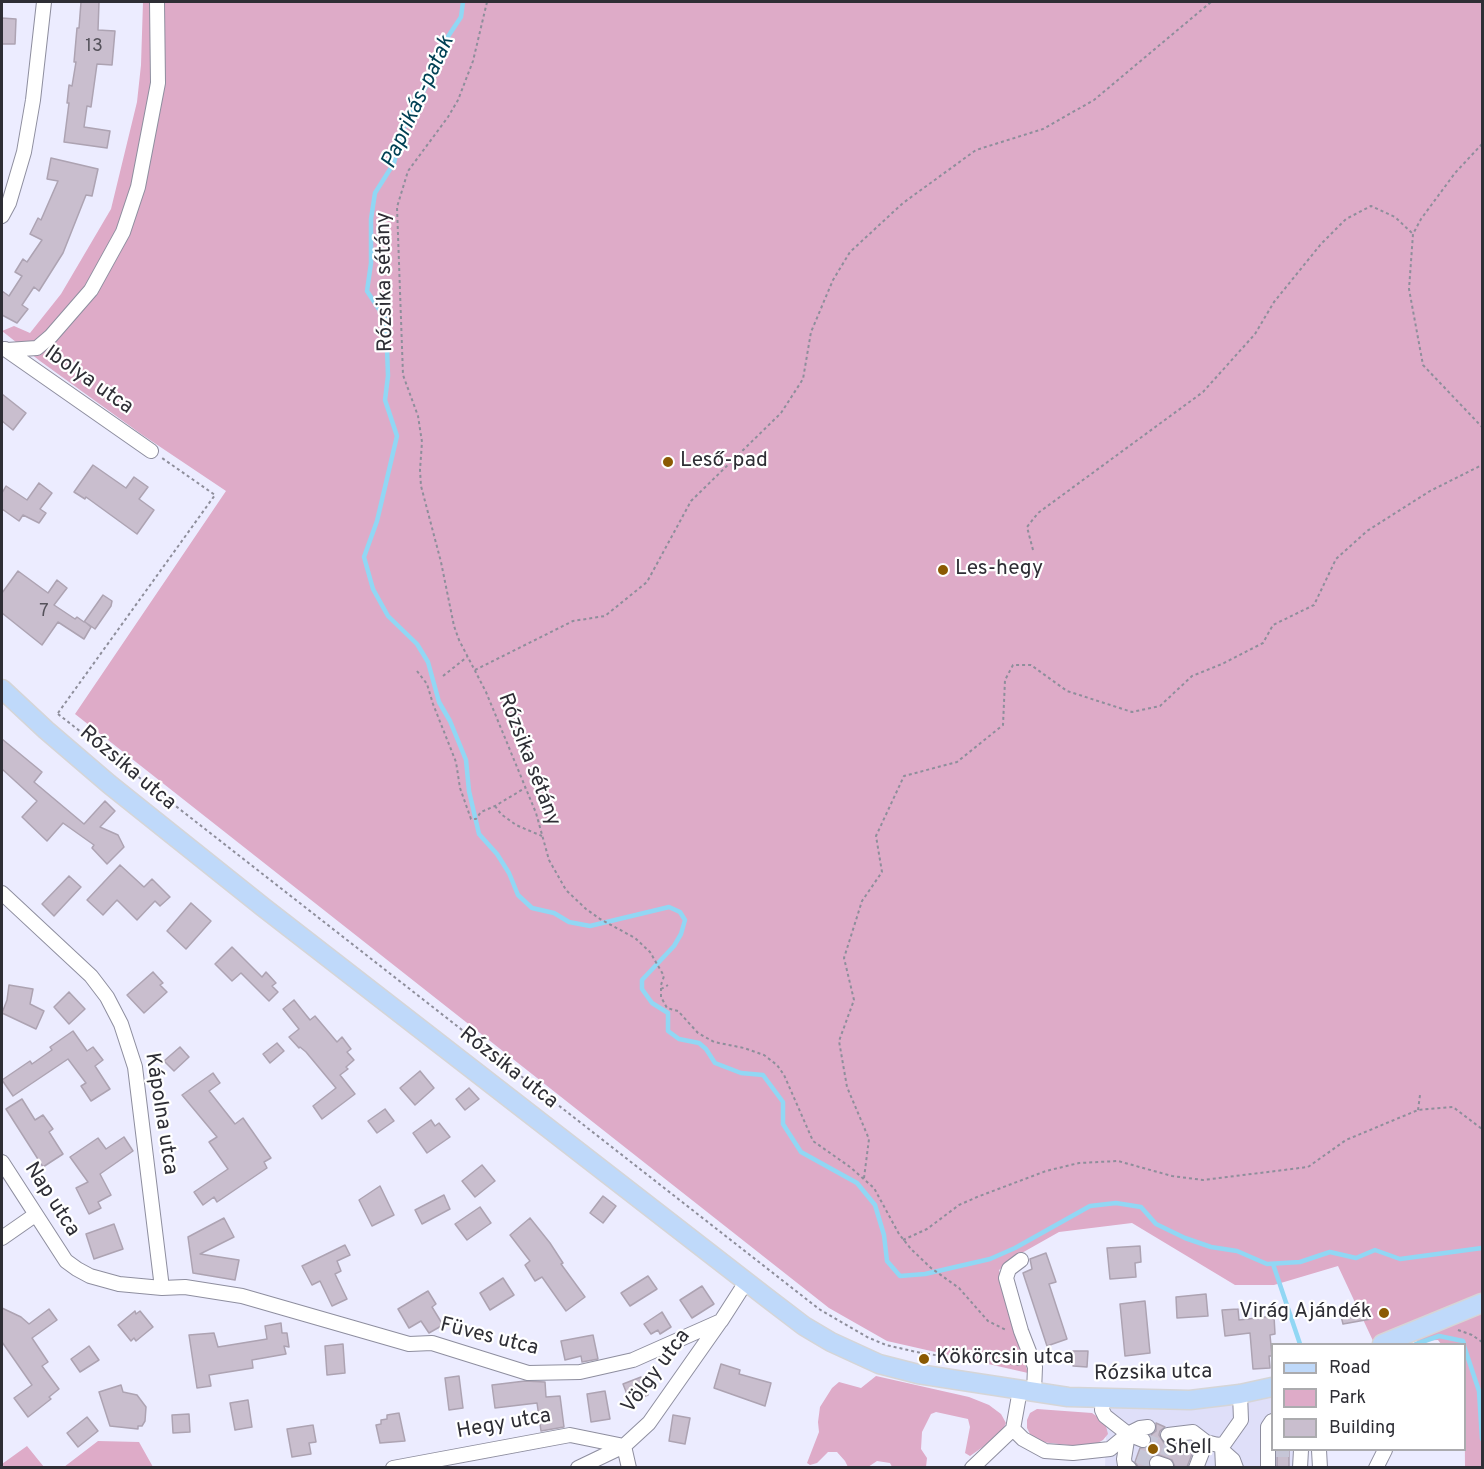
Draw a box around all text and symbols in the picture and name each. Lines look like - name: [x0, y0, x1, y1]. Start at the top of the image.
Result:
- water label: Paprikás-patak: [377, 32, 461, 174]
- house number: 13: [85, 36, 103, 58]
- street label: Rózsika sétány: [372, 212, 400, 352]
- street label: Ibolya utca: [39, 341, 137, 421]
- place label: Leső-pad: [680, 449, 768, 475]
- marker: Leső-pad: [661, 455, 675, 469]
- place label: Les-hegy: [955, 557, 1043, 583]
- marker: Les-hegy: [936, 563, 950, 577]
- house number: 7: [39, 601, 49, 623]
- street label: Rózsika sétány: [491, 690, 565, 830]
- street label: Rózsika utca: [74, 721, 180, 817]
- street label: Rózsika utca: [454, 1023, 562, 1115]
- street label: Kápolna utca: [138, 1051, 182, 1177]
- street label: Nap utca: [18, 1158, 84, 1242]
- place label: Virág Ajándék: [1239, 1300, 1372, 1326]
- marker: Virág Ajándék: [1377, 1306, 1391, 1320]
- street label: Füves utca: [437, 1314, 541, 1362]
- street label: Völgy utca: [617, 1325, 697, 1419]
- legend: [1271, 1343, 1466, 1451]
- place label: Kökörcsin utca: [936, 1346, 1074, 1372]
- marker: Kökörcsin utca: [917, 1352, 931, 1366]
- text: Road: [1329, 1357, 1371, 1380]
- street label: Rózsika utca: [1094, 1360, 1212, 1388]
- text: Park: [1329, 1387, 1366, 1410]
- street label: Hegy utca: [455, 1404, 553, 1446]
- text: Building: [1329, 1417, 1395, 1440]
- place label: Shell: [1165, 1436, 1212, 1462]
- marker: Shell: [1146, 1442, 1160, 1456]

